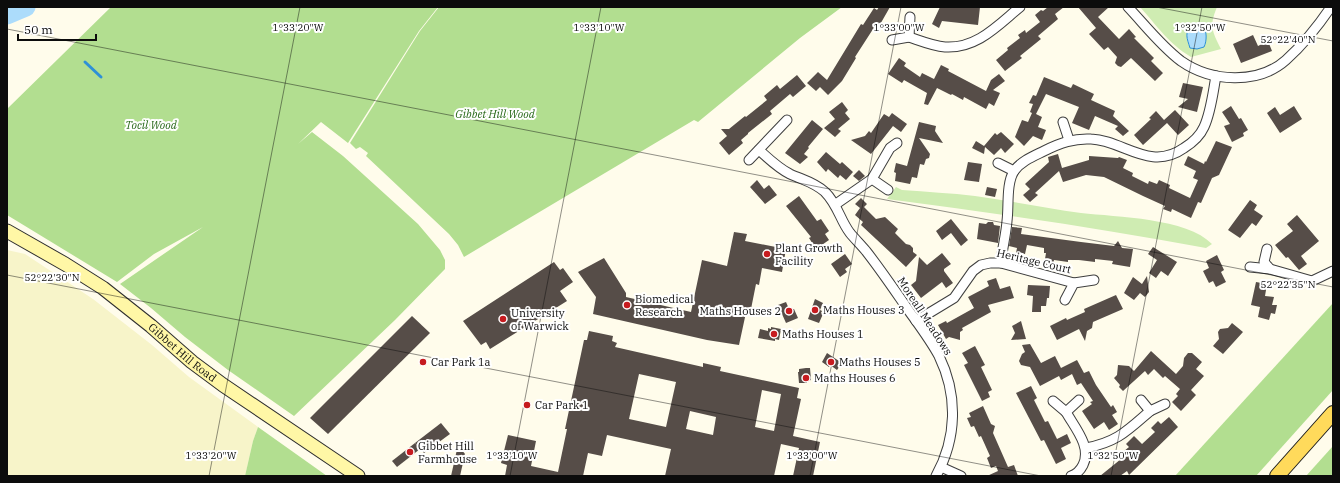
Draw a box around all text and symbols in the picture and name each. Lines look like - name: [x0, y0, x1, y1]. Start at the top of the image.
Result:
- scale bar: [18, 16, 96, 42]
- text: 1°33'20"W: [272, 21, 324, 34]
- text: 1°33'10"W: [573, 21, 625, 34]
- text: 1°33'00"W: [873, 21, 925, 34]
- text: 1°32'50"W: [1174, 21, 1226, 34]
- text: 50 m: [24, 22, 53, 37]
- text: 52°22'40"N: [1261, 33, 1316, 46]
- park label: Gibbet Hill Wood: [455, 107, 536, 121]
- park label: Tocil Wood: [125, 118, 178, 132]
- place label: Plant Growth Facility: [775, 241, 843, 268]
- street label: Heritage Court: [995, 246, 1073, 276]
- marker: Plant Growth Facility: [762, 249, 772, 259]
- text: 52°22'30"N: [25, 271, 80, 284]
- street label: Moreall Meadows: [895, 274, 955, 358]
- text: 52°22'35"N: [1261, 278, 1316, 291]
- place label: Biomedical Research: [635, 292, 694, 319]
- marker: Biomedical Research: [622, 300, 632, 310]
- place label: Maths Houses 3: [823, 303, 905, 317]
- place label: Maths Houses 2: [699, 304, 781, 318]
- marker: Maths Houses 3: [810, 305, 820, 315]
- place label: University of Warwick: [511, 306, 569, 333]
- marker: Maths Houses 2: [784, 306, 794, 316]
- marker: University of Warwick: [498, 314, 508, 324]
- street label: Gibbet Hill Road: [145, 320, 220, 385]
- place label: Maths Houses 1: [782, 327, 864, 341]
- marker: Maths Houses 1: [769, 329, 779, 339]
- place label: Car Park 1a: [431, 355, 491, 369]
- place label: Maths Houses 5: [839, 355, 921, 369]
- marker: Car Park 1a: [418, 357, 428, 367]
- marker: Maths Houses 5: [826, 357, 836, 367]
- place label: Maths Houses 6: [814, 371, 896, 385]
- marker: Maths Houses 6: [801, 373, 811, 383]
- place label: Car Park 1: [535, 398, 589, 412]
- marker: Car Park 1: [522, 400, 532, 410]
- place label: Gibbet Hill Farmhouse: [418, 439, 477, 466]
- marker: Gibbet Hill Farmhouse: [405, 447, 415, 457]
- text: 1°33'20"W: [185, 449, 237, 462]
- text: 1°33'10"W: [486, 449, 538, 462]
- text: 1°33'00"W: [786, 449, 838, 462]
- text: 1°32'50"W: [1087, 449, 1139, 462]

